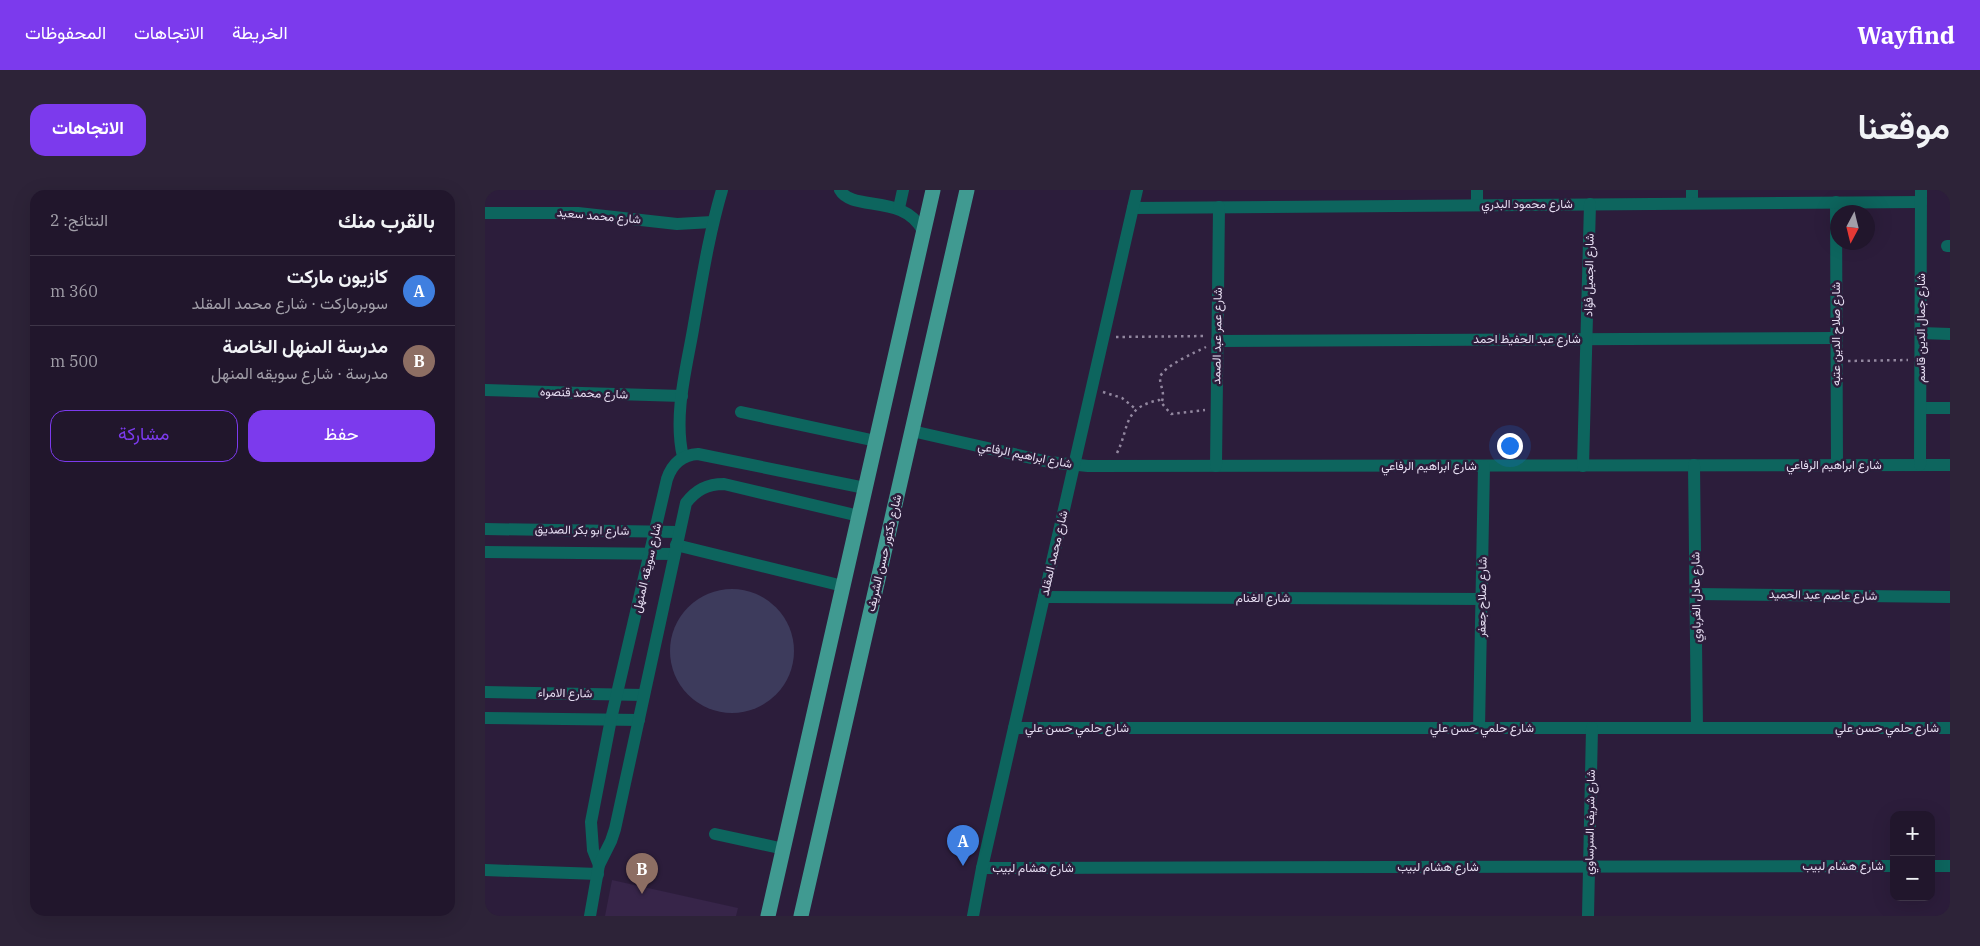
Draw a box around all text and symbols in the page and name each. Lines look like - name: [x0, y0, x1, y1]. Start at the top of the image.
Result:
- text: Wayfind: [1857, 19, 1955, 51]
- text: المحفوظات: [25, 21, 106, 44]
- text: الاتجاهات: [134, 21, 204, 44]
- text: الخريطة: [232, 21, 288, 44]
- text: موقعنا: [1857, 103, 1950, 149]
- button: الاتجاهات: [30, 104, 146, 156]
- street label: شارع محمود البدري: [1481, 196, 1573, 214]
- street label: شارع محمد سعيد: [556, 204, 642, 229]
- north arrow: [1830, 205, 1875, 250]
- text: بالقرب منك: [338, 206, 435, 234]
- text: النتائج: 2: [50, 210, 108, 230]
- street label: شارع الجميل فؤاد: [1580, 233, 1599, 317]
- text: كازيون ماركت: [287, 264, 388, 288]
- street label: شارع جمال الدين قاسم: [1913, 273, 1930, 383]
- text: 360 m: [50, 281, 98, 301]
- text: A: [413, 281, 425, 301]
- street label: شارع صلاح الدين عتبه: [1828, 282, 1845, 386]
- street label: شارع عمر عبد الصمد: [1208, 287, 1227, 385]
- text: سوبرماركت · شارع محمد المقلد: [192, 293, 388, 313]
- street label: شارع عبد الحفيظ احمد: [1473, 331, 1581, 348]
- text: مدرسة المنهل الخاصة: [223, 334, 388, 358]
- text: 500 m: [50, 351, 98, 371]
- text: B: [413, 351, 425, 371]
- text: مدرسة · شارع سويقه المنهل: [211, 363, 388, 383]
- street label: شارع محمد قنصوه: [540, 383, 628, 404]
- button: مشاركة: [50, 410, 238, 462]
- button: حفظ: [248, 410, 435, 462]
- your location: [1497, 433, 1523, 459]
- street label: شارع ابراهيم الرفاعي: [976, 438, 1073, 474]
- street label: شارع ابراهيم الرفاعي: [1786, 457, 1882, 475]
- street label: شارع ابراهيم الرفاعي: [1381, 458, 1477, 476]
- street label: شارع دكتور حسن الشريف: [863, 493, 906, 613]
- street label: شارع محمد المقلد: [1036, 509, 1073, 597]
- street label: شارع ابو بكر الصديق: [535, 521, 629, 540]
- street label: شارع سويقه المنهل: [629, 522, 666, 615]
- street label: شارع عادل الغرباوي: [1687, 552, 1707, 642]
- street label: شارع صلاح جعفر: [1473, 557, 1492, 638]
- street label: شارع عاصم عبد الحميد: [1769, 586, 1877, 605]
- street label: شارع الغنام: [1236, 590, 1290, 607]
- street label: شارع الامراء: [538, 685, 592, 702]
- street label: شارع حلمي حسن علي: [1025, 720, 1129, 738]
- street label: شارع حلمي حسن علي: [1430, 720, 1534, 738]
- street label: شارع حلمي حسن علي: [1835, 720, 1939, 738]
- street label: شارع شريف السرساوي: [1581, 769, 1601, 875]
- map controls: [1890, 811, 1935, 901]
- button: +: [1890, 811, 1935, 856]
- pin: A: [947, 825, 979, 866]
- pin: B: [626, 853, 658, 894]
- button: −: [1890, 856, 1935, 901]
- street label: شارع هشام لبيب: [1802, 858, 1884, 875]
- street label: شارع هشام لبيب: [1397, 859, 1479, 876]
- street label: شارع هشام لبيب: [992, 860, 1074, 877]

